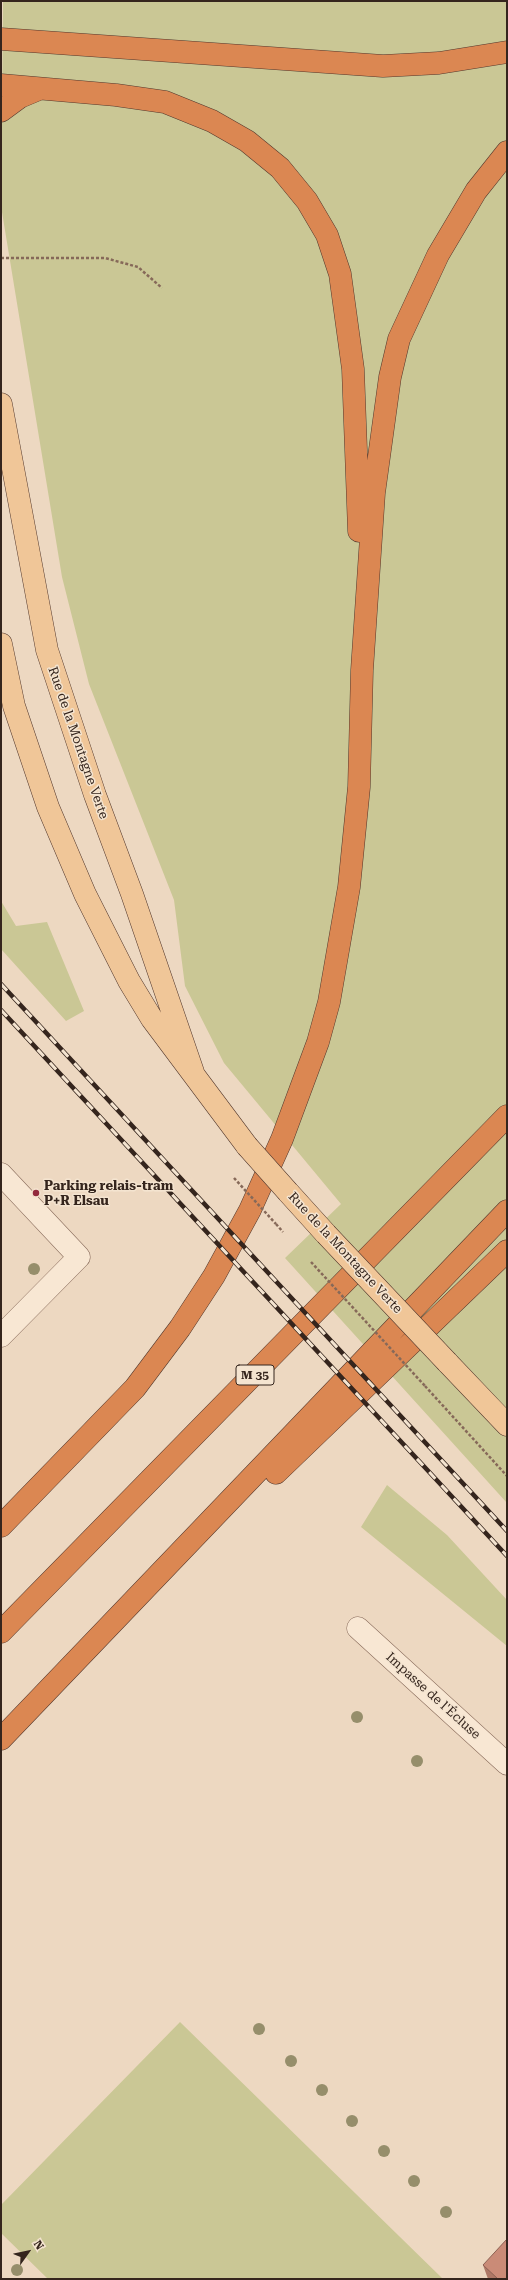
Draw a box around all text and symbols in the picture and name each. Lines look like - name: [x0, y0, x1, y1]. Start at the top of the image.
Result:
- street label: Rue de la Montagne Verte: [45, 665, 111, 821]
- place label: Parking relais-tram P+R Elsau: [44, 1178, 173, 1209]
- marker: Parking relais-tram P+R Elsau: [31, 1188, 41, 1198]
- street label: Rue de la Montagne Verte: [285, 1189, 405, 1317]
- road number: M 35: [236, 1365, 274, 1385]
- street label: Impasse de l'Écluse: [383, 1649, 483, 1743]
- north arrow: [8, 2232, 48, 2272]
- text: N: [31, 2238, 46, 2252]

